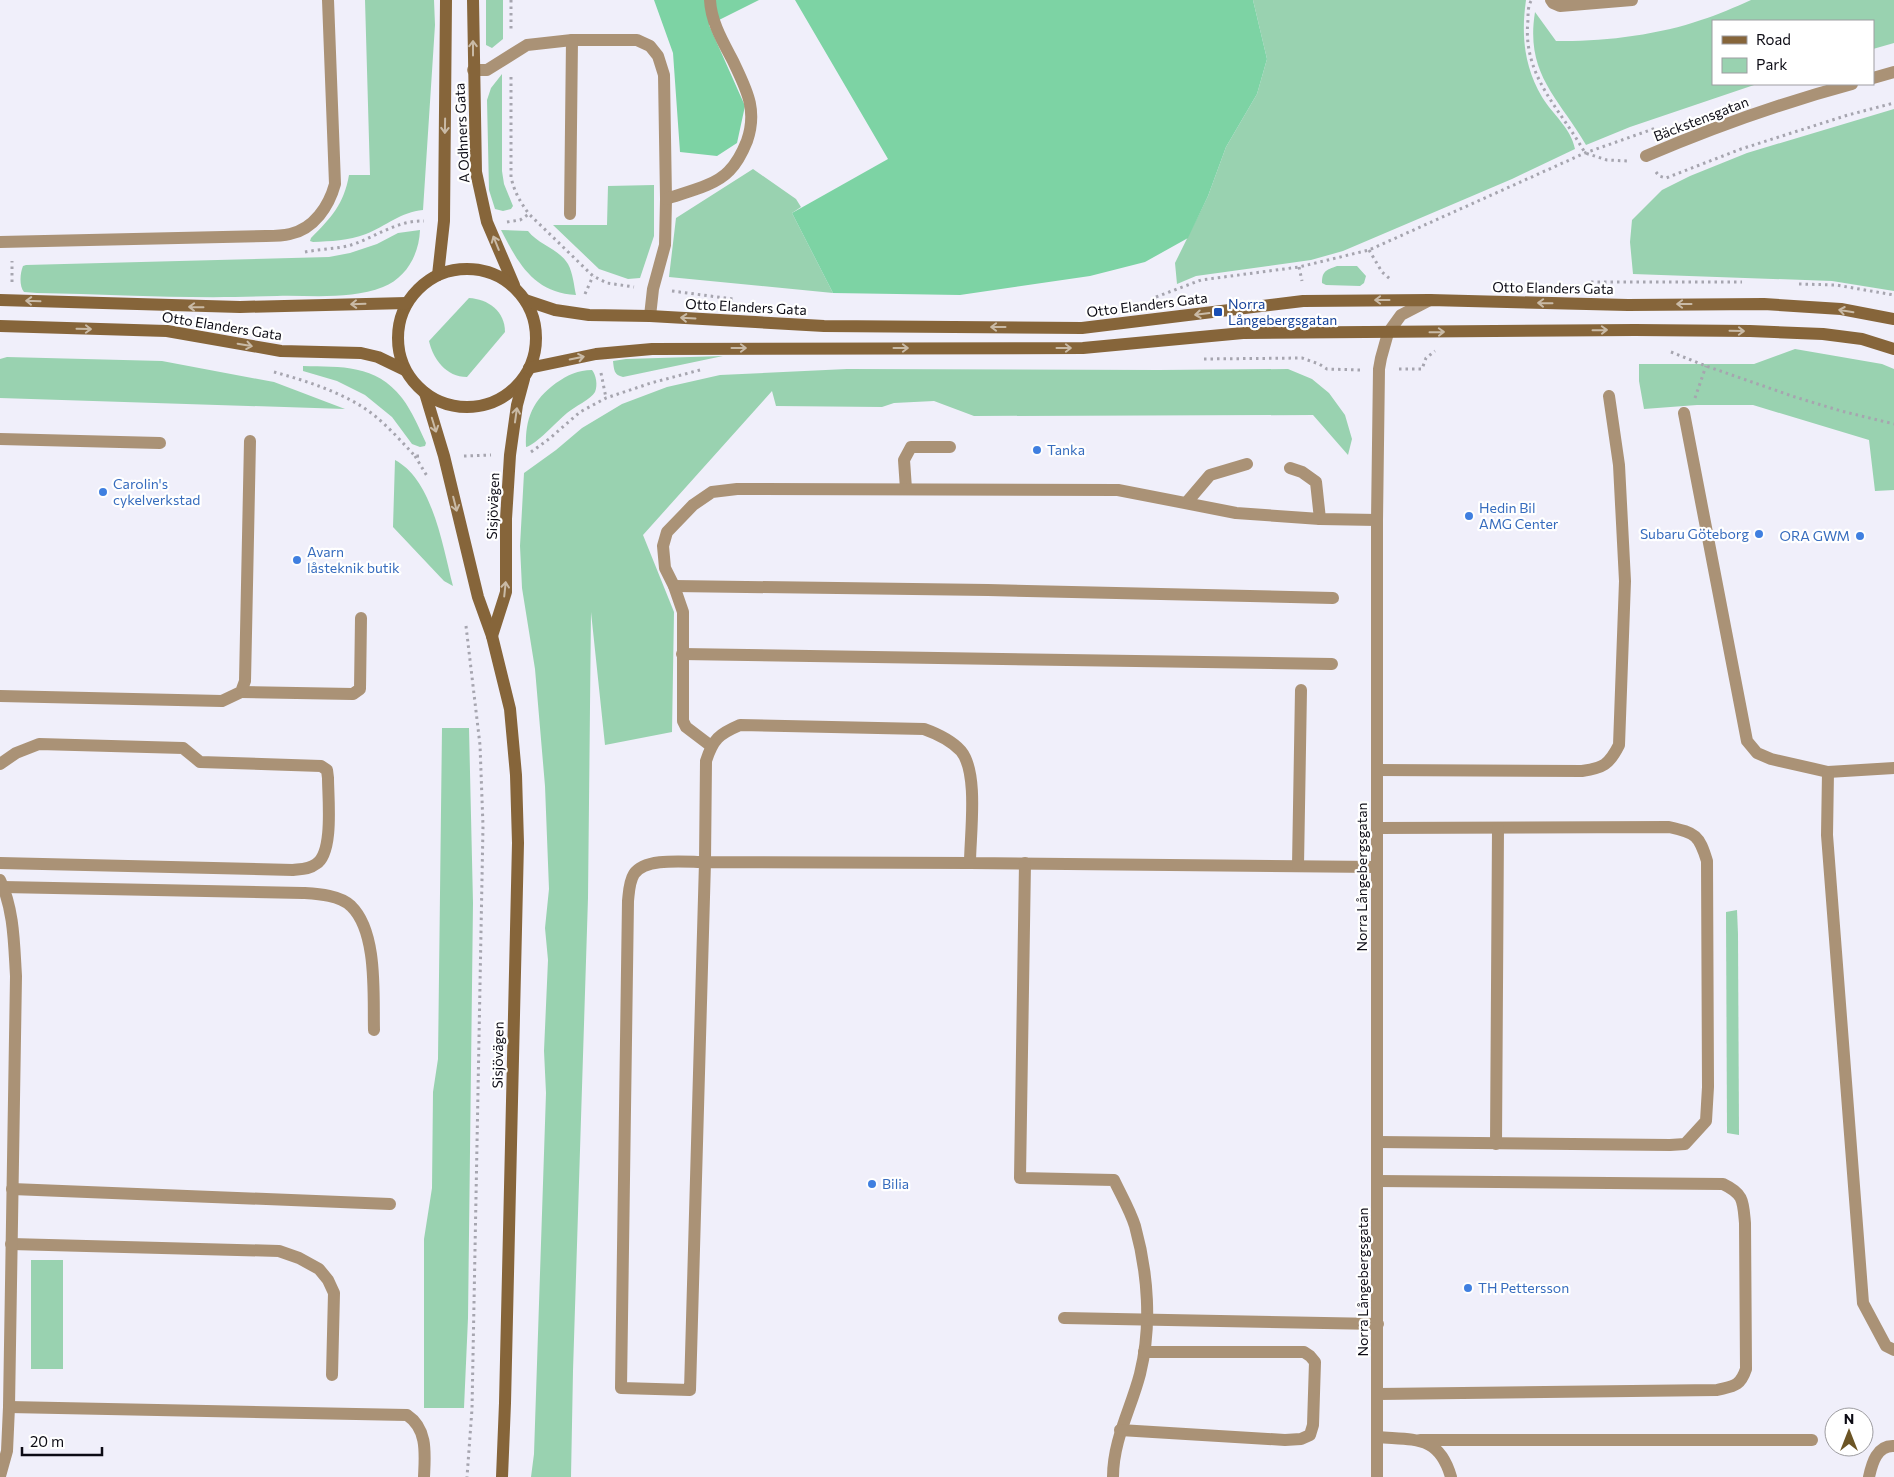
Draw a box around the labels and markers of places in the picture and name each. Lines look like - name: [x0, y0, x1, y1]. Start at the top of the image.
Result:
- place label: Norra Långebergsgatan: [1228, 295, 1337, 328]
- marker: Norra Långebergsgatan: [1212, 306, 1224, 318]
- place label: Tanka: [1047, 441, 1085, 458]
- marker: Tanka: [1031, 444, 1043, 456]
- place label: Carolin's cykelverkstad: [113, 475, 200, 508]
- marker: Carolin's cykelverkstad: [97, 486, 109, 498]
- place label: Hedin Bil AMG Center: [1479, 499, 1559, 532]
- marker: Hedin Bil AMG Center: [1463, 510, 1475, 522]
- place label: Subaru Göteborg: [1640, 525, 1749, 542]
- place label: ORA GWM: [1780, 527, 1850, 544]
- marker: Subaru Göteborg: [1753, 528, 1765, 540]
- marker: ORA GWM: [1854, 530, 1866, 542]
- place label: Avarn låsteknik butik: [307, 543, 400, 576]
- marker: Avarn låsteknik butik: [291, 554, 303, 566]
- place label: Bilia: [882, 1175, 909, 1192]
- marker: Bilia: [866, 1178, 878, 1190]
- place label: TH Pettersson: [1478, 1279, 1569, 1296]
- marker: TH Pettersson: [1462, 1282, 1474, 1294]

